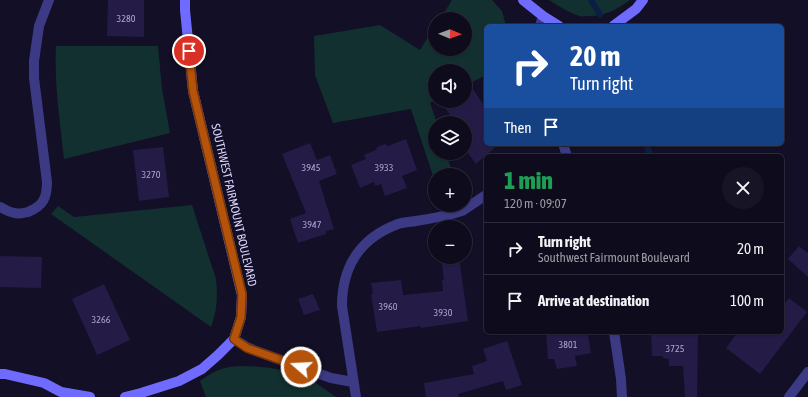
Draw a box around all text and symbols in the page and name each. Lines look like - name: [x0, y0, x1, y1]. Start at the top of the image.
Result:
- north arrow: [428, 12, 472, 56]
- map controls: [428, 12, 472, 264]
- house number: 3280: [117, 13, 136, 24]
- pin: [172, 34, 206, 68]
- icon: arrive: [178, 40, 200, 62]
- icon: right: [504, 40, 556, 92]
- text: 20 m: [570, 40, 620, 72]
- button: sound: [428, 64, 472, 108]
- text: Turn right: [570, 73, 633, 94]
- button: layers: [428, 116, 472, 160]
- icon: arrive: [540, 116, 562, 138]
- text: Then: [504, 119, 532, 136]
- street label: SOUTHWEST FAIRMOUNT BOULEVARD: [208, 122, 260, 288]
- house number: 3945: [302, 162, 321, 173]
- house number: 3933: [375, 162, 394, 173]
- text: 1 min: [504, 167, 553, 194]
- button: close: [722, 167, 764, 209]
- button: +: [428, 168, 472, 212]
- house number: 3270: [142, 169, 161, 180]
- text: 120 m · 09:07: [504, 196, 567, 211]
- house number: 3947: [303, 219, 322, 230]
- button: −: [428, 220, 472, 264]
- text: Turn right: [538, 233, 591, 250]
- icon: right: [504, 238, 526, 260]
- text: 20 m: [737, 240, 764, 257]
- text: Southwest Fairmount Boulevard: [538, 250, 690, 265]
- icon: arrive: [504, 290, 526, 312]
- text: Arrive at destination: [538, 292, 649, 309]
- text: 100 m: [730, 292, 764, 309]
- house number: 3960: [379, 301, 398, 312]
- house number: 3930: [434, 307, 453, 318]
- house number: 3266: [92, 314, 111, 325]
- house number: 3801: [559, 339, 578, 350]
- house number: 3725: [666, 343, 685, 354]
- position arrow: [280, 346, 322, 388]

